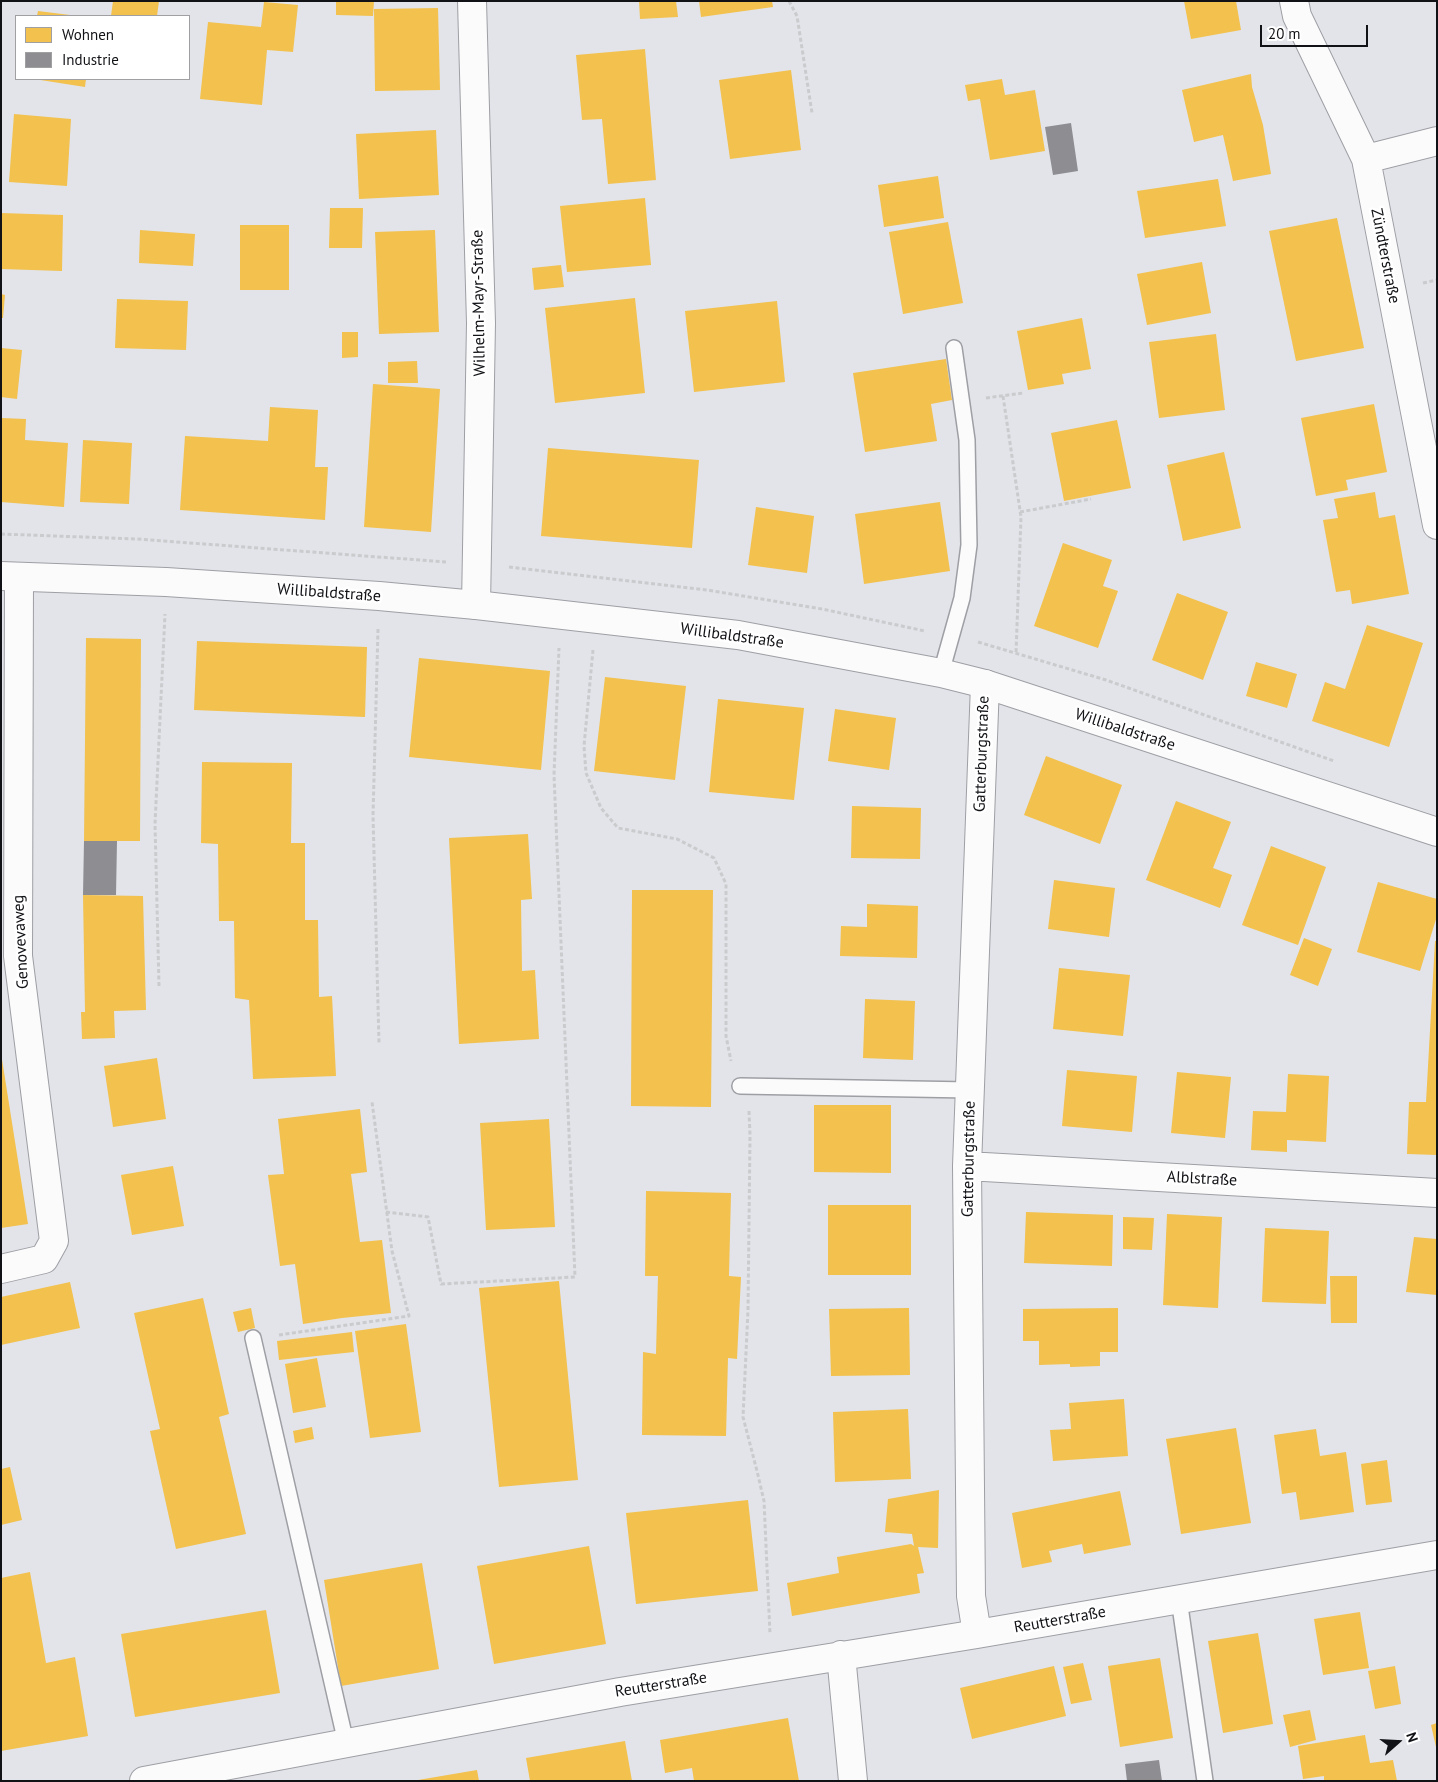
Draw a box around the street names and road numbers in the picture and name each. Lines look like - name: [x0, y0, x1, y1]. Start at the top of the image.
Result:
- street label: Zündterstraße: [1366, 207, 1404, 305]
- street label: Wilhelm-Mayr-Straße: [468, 230, 490, 376]
- street label: Willibaldstraße: [276, 580, 382, 606]
- street label: Willibaldstraße: [679, 619, 785, 653]
- street label: Gatterburgstraße: [970, 696, 994, 812]
- street label: Willibaldstraße: [1073, 705, 1177, 755]
- street label: Genovevaweg: [9, 894, 33, 990]
- street label: Gatterburgstraße: [958, 1101, 980, 1217]
- street label: Alblstraße: [1166, 1168, 1238, 1190]
- street label: Reutterstraße: [1013, 1602, 1107, 1638]
- street label: Reutterstraße: [614, 1668, 708, 1702]

